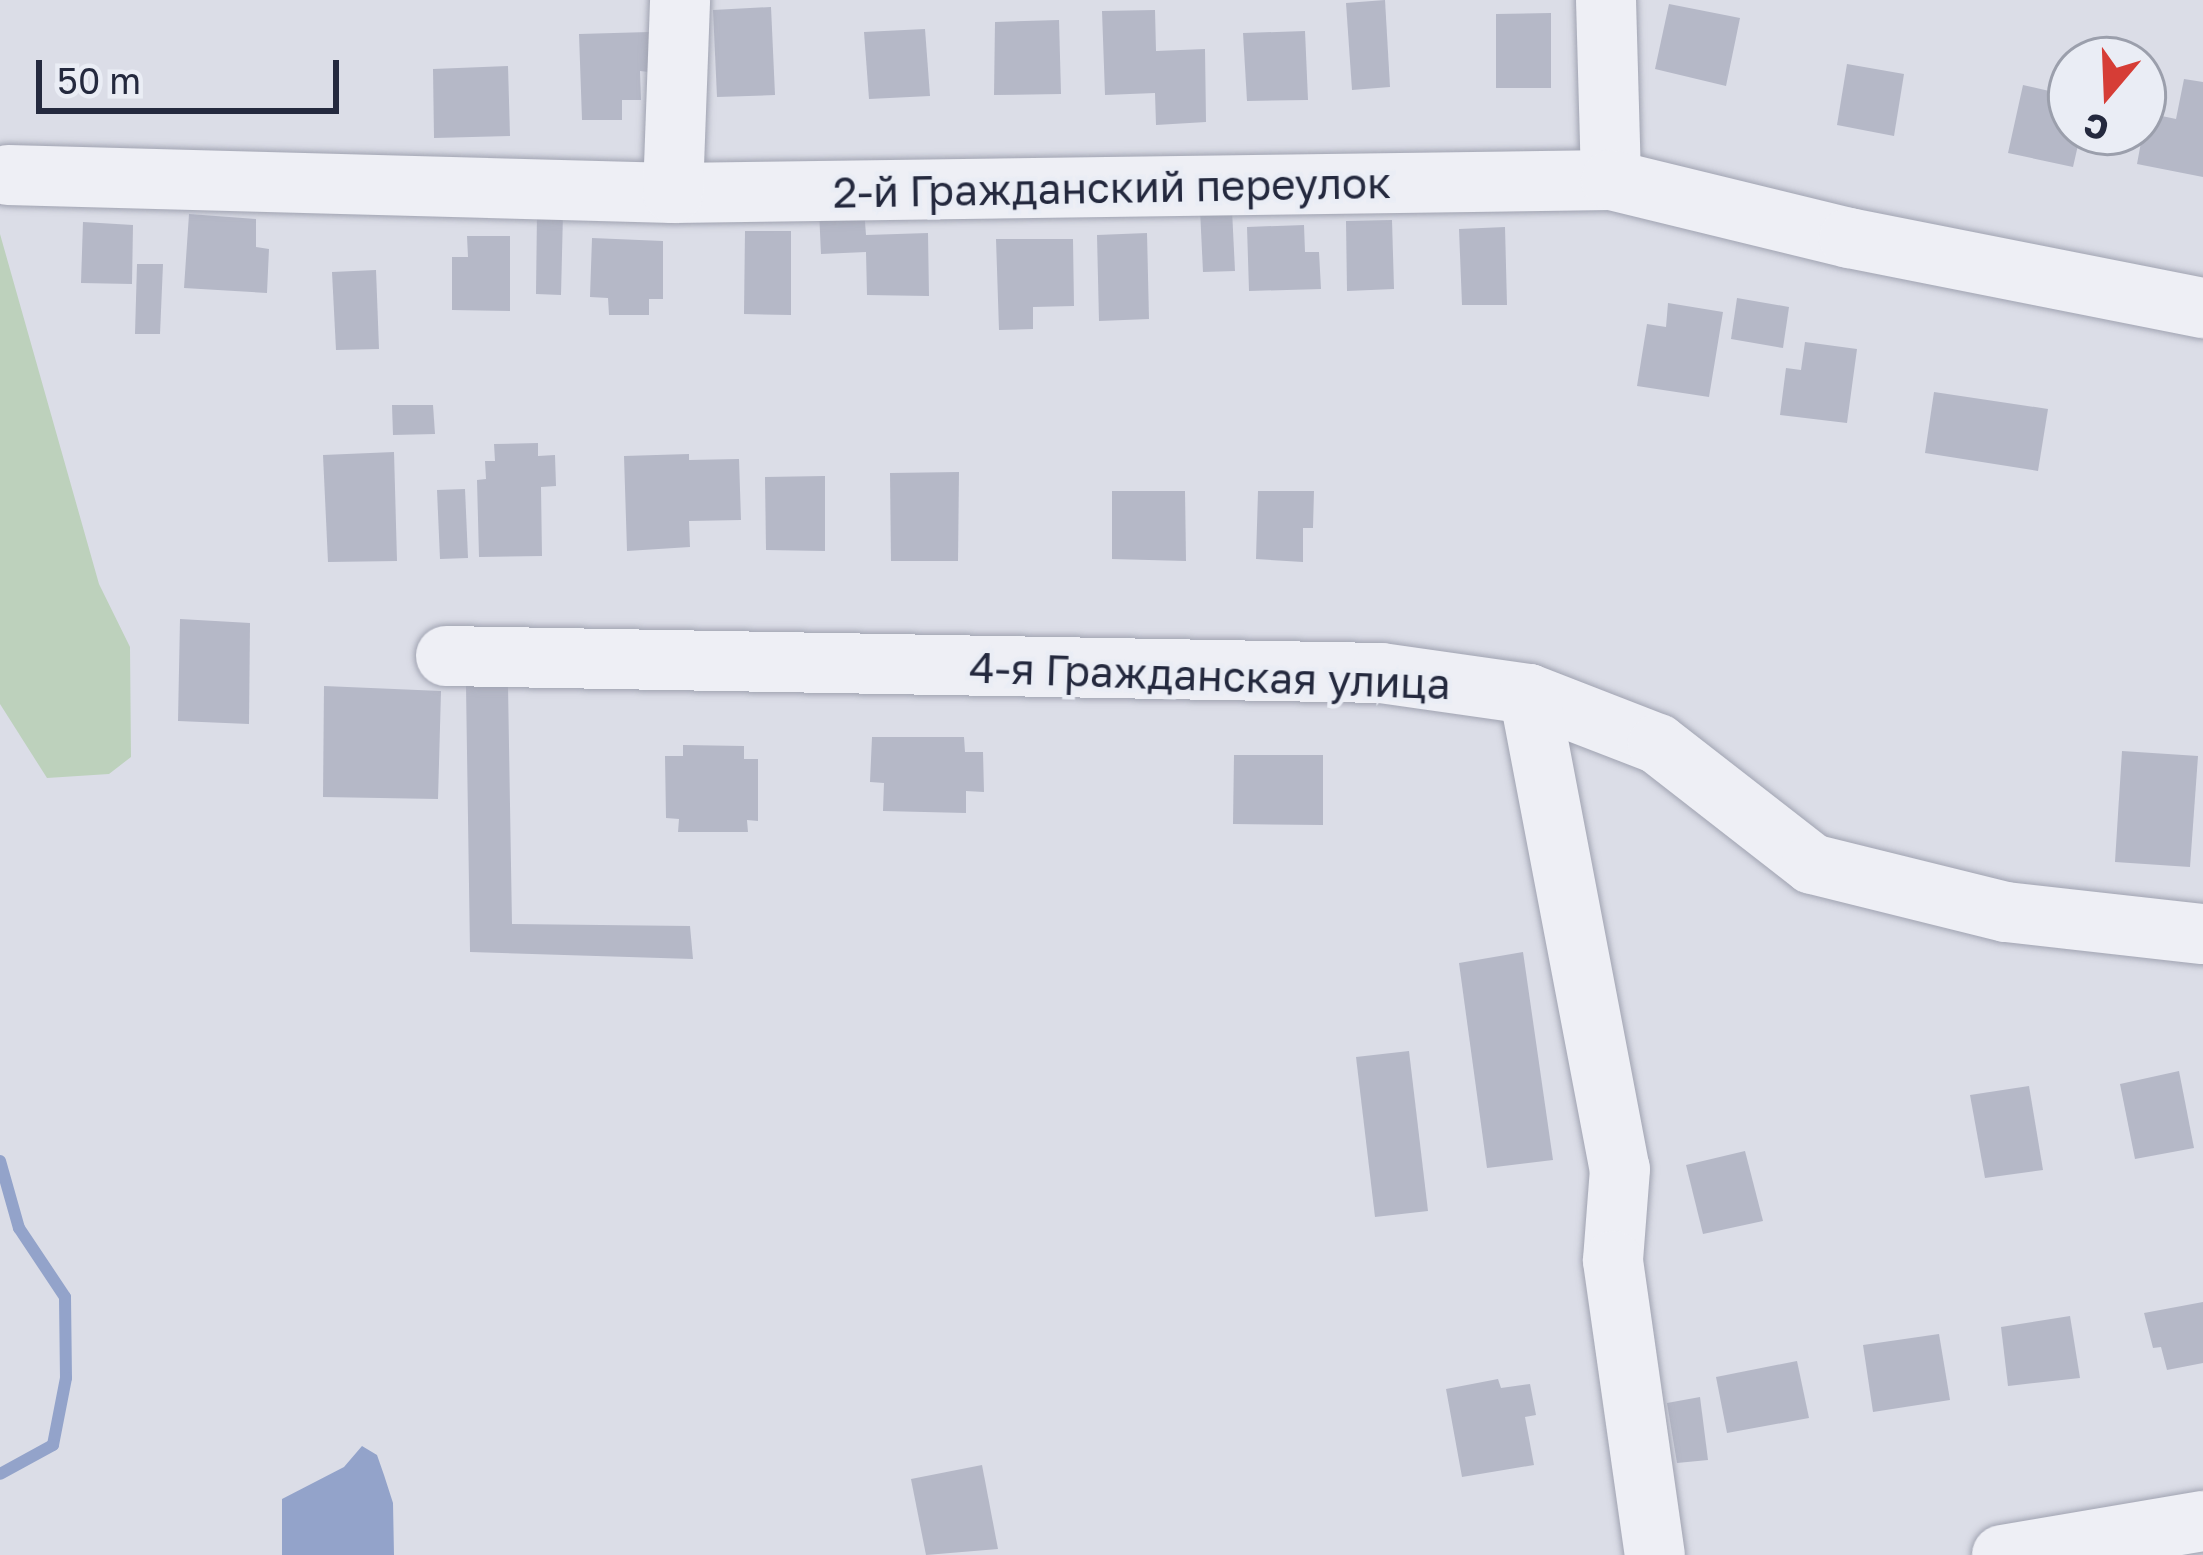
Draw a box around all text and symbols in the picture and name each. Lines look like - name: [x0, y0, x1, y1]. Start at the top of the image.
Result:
- scale bar: [42, 36, 345, 110]
- north arrow: [2047, 36, 2167, 156]
- text: 50 m: [57, 59, 141, 102]
- text: С: [2079, 105, 2114, 150]
- street label: 2-й Гражданский переулок: [832, 157, 1392, 217]
- street label: 4-я Гражданская улица: [969, 641, 1451, 709]

